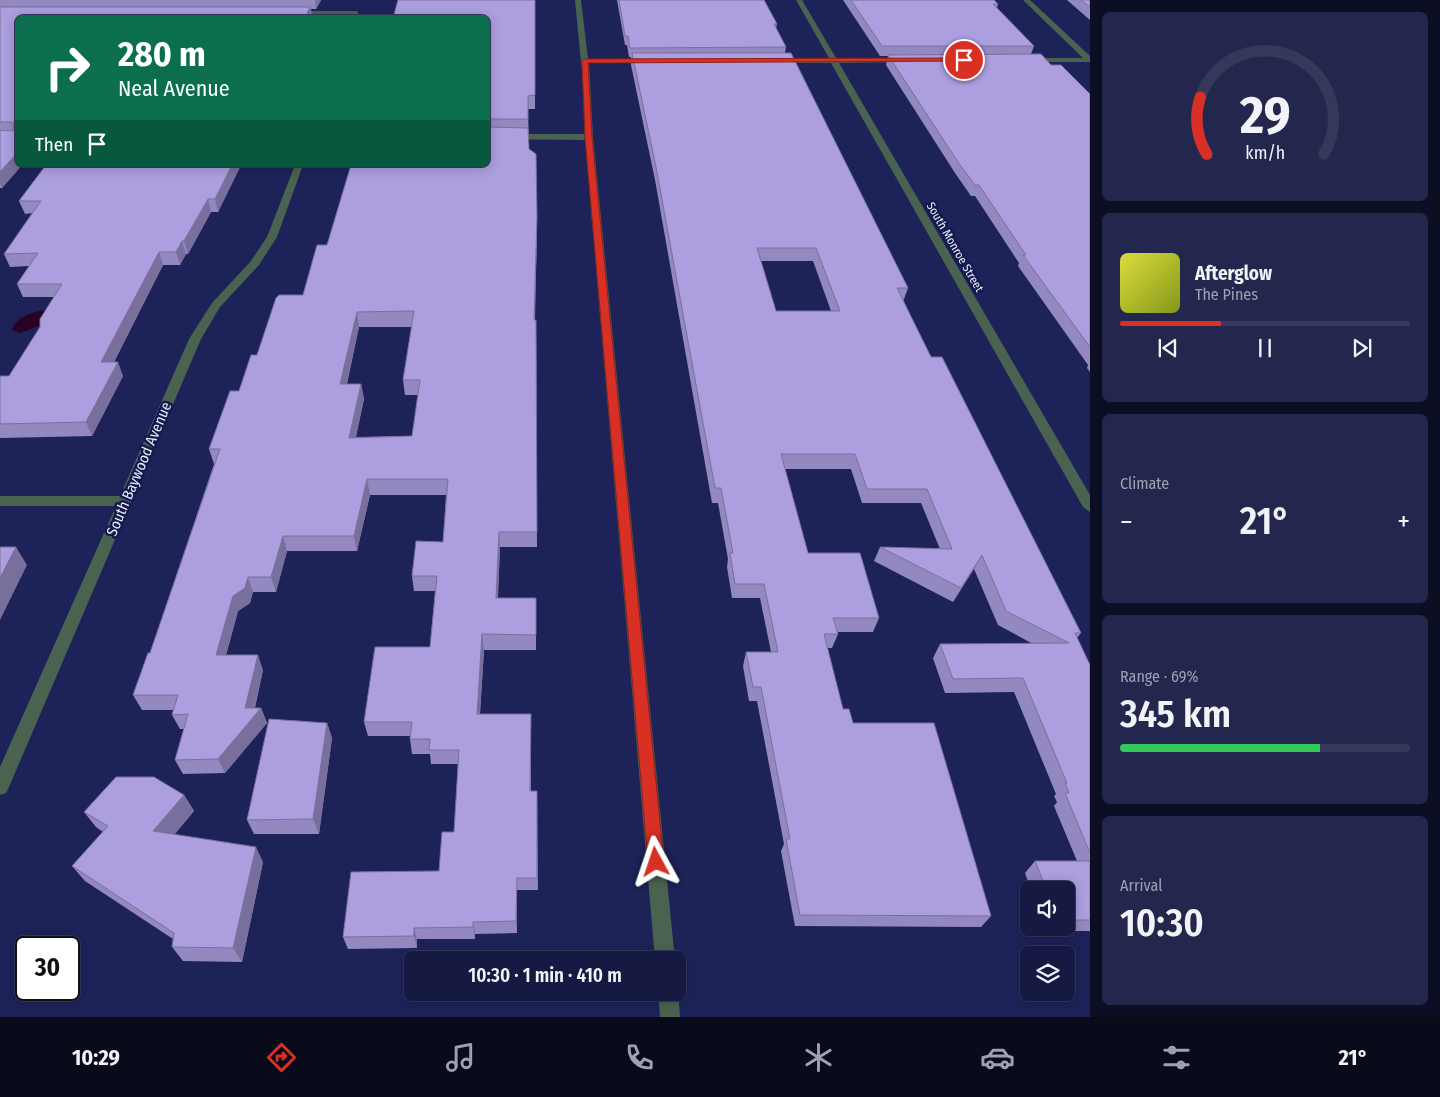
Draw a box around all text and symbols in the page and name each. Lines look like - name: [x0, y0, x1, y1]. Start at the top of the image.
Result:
- text: 280 m: [118, 33, 206, 75]
- icon: right: [35, 35, 100, 100]
- pin: [943, 39, 985, 81]
- icon: arrive: [950, 46, 978, 74]
- text: Neal Avenue: [118, 75, 230, 102]
- text: 29: [1239, 84, 1290, 147]
- icon: arrive: [83, 130, 111, 158]
- text: Then: [35, 133, 73, 156]
- text: km/h: [1245, 142, 1285, 164]
- street label: South Monroe Street: [924, 200, 986, 294]
- text: Afterglow: [1195, 262, 1272, 285]
- text: The Pines: [1195, 285, 1258, 304]
- icon: previous: [1154, 334, 1182, 362]
- icon: pause: [1251, 334, 1279, 362]
- icon: next: [1348, 334, 1376, 362]
- street label: South Baywood Avenue: [103, 399, 175, 539]
- text: Climate: [1120, 474, 1169, 493]
- text: 21°: [1240, 498, 1290, 544]
- text: −: [1120, 505, 1133, 538]
- text: +: [1397, 505, 1410, 538]
- text: Range · 69%: [1120, 667, 1198, 686]
- text: 345 km: [1120, 691, 1231, 737]
- position arrow: [629, 835, 681, 887]
- text: Arrival: [1120, 876, 1162, 895]
- map controls: [1020, 881, 1075, 1001]
- button: sound: [1020, 881, 1075, 936]
- text: 10:30: [1120, 900, 1204, 946]
- speed limit sign: 30: [15, 936, 80, 1001]
- button: layers: [1020, 946, 1075, 1001]
- text: 10:30 · 1 min · 410 m: [468, 964, 622, 987]
- icon: directions: [264, 1040, 299, 1075]
- icon: music: [443, 1040, 478, 1075]
- icon: phone: [622, 1040, 657, 1075]
- icon: climate: [801, 1040, 836, 1075]
- icon: car: [980, 1040, 1015, 1075]
- icon: filters: [1159, 1040, 1194, 1075]
- text: 10:29: [72, 1044, 120, 1071]
- text: 21°: [1339, 1044, 1368, 1071]

